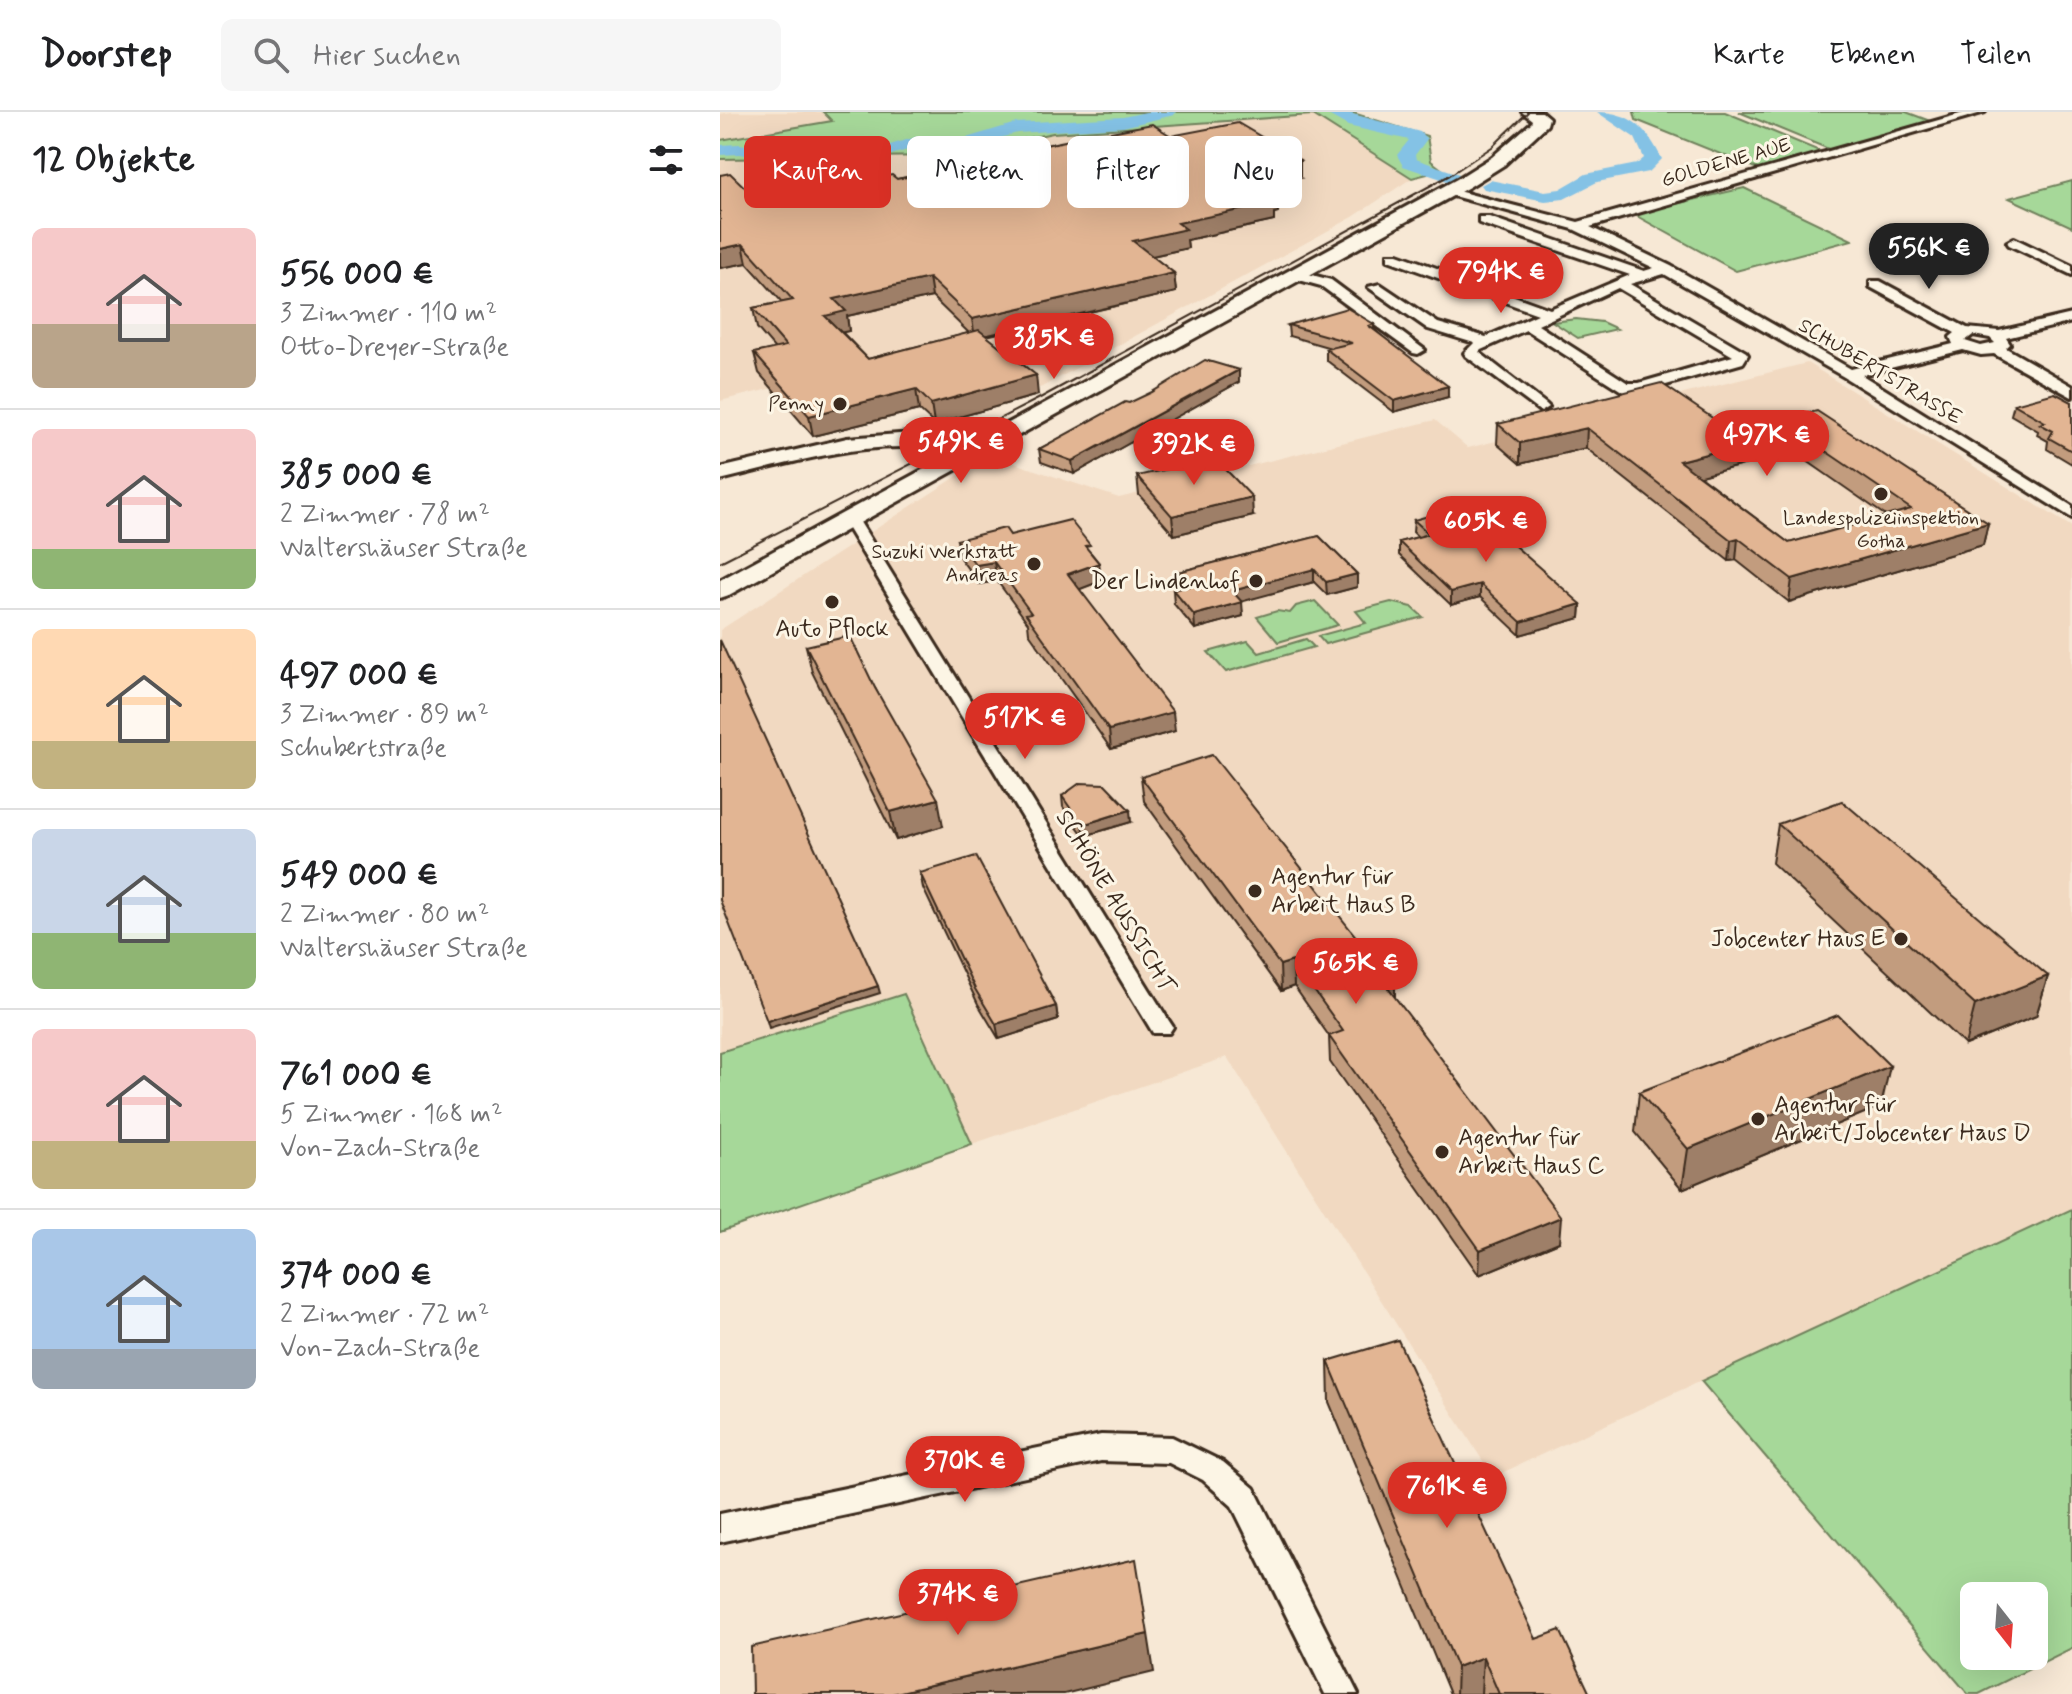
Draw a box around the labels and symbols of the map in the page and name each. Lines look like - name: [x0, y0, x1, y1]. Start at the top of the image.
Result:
- street label: GOLDENE AUE: [1658, 132, 1794, 194]
- pin: 556K €: [1864, 223, 1994, 291]
- pin: 794K €: [1436, 247, 1566, 315]
- street label: SCHUBERTSTRASSE: [1793, 312, 1967, 432]
- pin: 385K €: [989, 313, 1119, 381]
- place label: Penny: [768, 391, 824, 418]
- marker: Penny: [831, 395, 849, 413]
- pin: 497K €: [1702, 410, 1832, 478]
- pin: 549K €: [896, 417, 1026, 485]
- pin: 392K €: [1129, 419, 1259, 487]
- marker: Landespolizeiinspektion Gotha: [1872, 485, 1890, 503]
- pin: 605K €: [1421, 496, 1551, 564]
- place label: Landespolizeiinspektion Gotha: [1783, 505, 1979, 555]
- place label: Suzuki Werkstatt Andreas: [871, 539, 1018, 589]
- marker: Suzuki Werkstatt Andreas: [1025, 555, 1043, 573]
- place label: Der Lindenhof: [1091, 566, 1240, 597]
- marker: Der Lindenhof: [1247, 572, 1265, 590]
- marker: Auto Pflock: [823, 593, 841, 611]
- place label: Auto Pflock: [775, 614, 889, 645]
- pin: 517K €: [960, 693, 1090, 761]
- street label: SCHÖNE AUSSICHT: [1048, 804, 1182, 1000]
- place label: Agentur für Arbeit Haus B: [1271, 862, 1416, 921]
- marker: Agentur für Arbeit Haus B: [1246, 882, 1264, 900]
- place label: Jobcenter Haus E: [1711, 924, 1885, 955]
- marker: Jobcenter Haus E: [1892, 930, 1910, 948]
- pin: 565K €: [1291, 938, 1421, 1006]
- place label: Agentur für Arbeit/Jobcenter Haus D: [1774, 1090, 2031, 1149]
- marker: Agentur für Arbeit/Jobcenter Haus D: [1749, 1110, 1767, 1128]
- place label: Agentur für Arbeit Haus C: [1458, 1123, 1604, 1182]
- marker: Agentur für Arbeit Haus C: [1433, 1143, 1451, 1161]
- pin: 370K €: [900, 1436, 1030, 1504]
- pin: 761K €: [1382, 1462, 1512, 1530]
- pin: 374K €: [893, 1569, 1023, 1637]
- north arrow: [1960, 1582, 2048, 1670]

